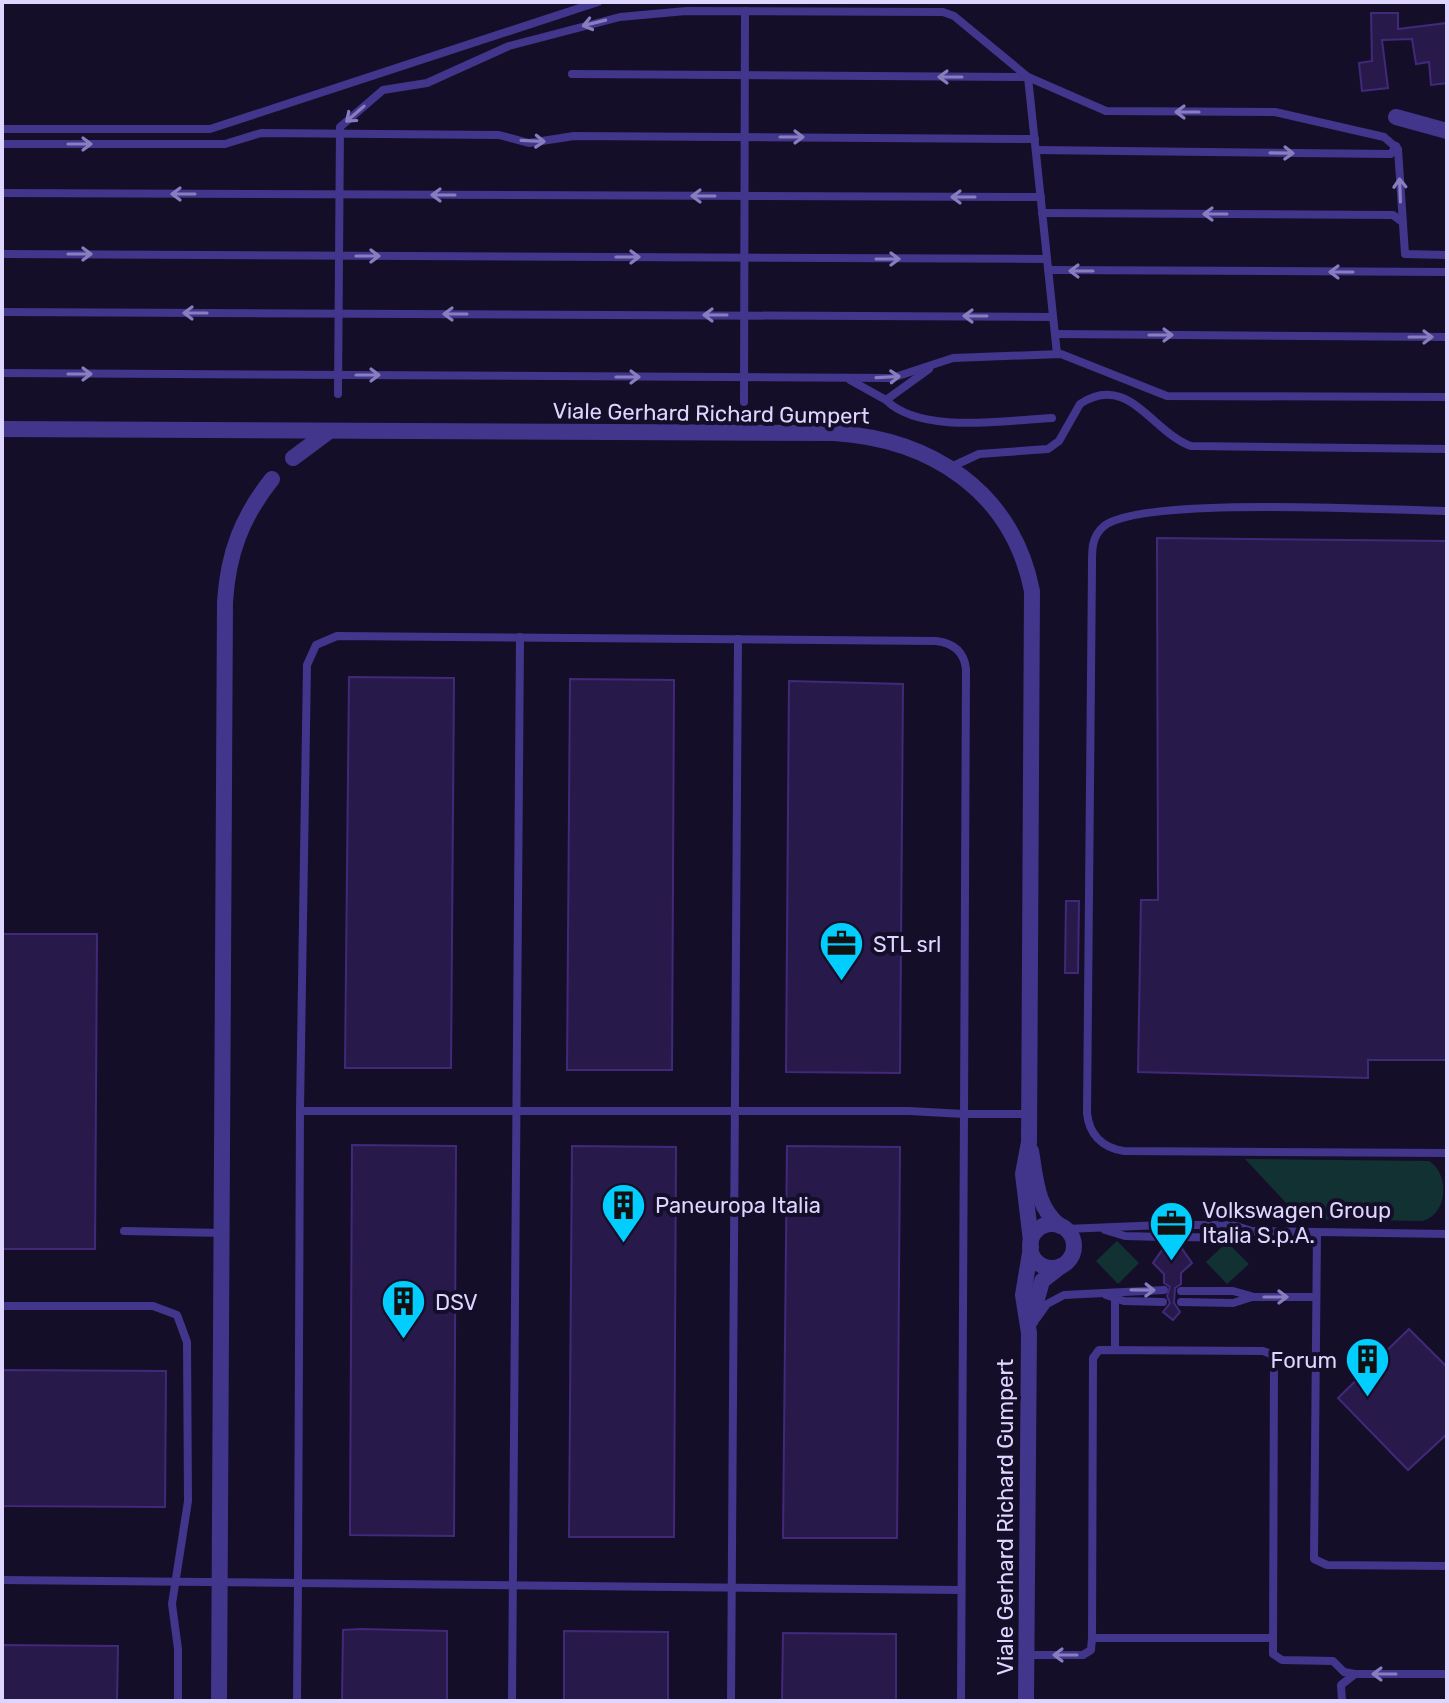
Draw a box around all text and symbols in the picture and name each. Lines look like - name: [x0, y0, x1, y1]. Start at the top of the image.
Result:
- one-way arrow: [582, 17, 608, 32]
- one-way arrow: [937, 69, 964, 84]
- one-way arrow: [346, 105, 366, 123]
- one-way arrow: [1174, 105, 1201, 120]
- one-way arrow: [778, 129, 805, 145]
- one-way arrow: [519, 134, 546, 149]
- one-way arrow: [66, 136, 93, 152]
- one-way arrow: [1268, 145, 1295, 161]
- one-way arrow: [1392, 177, 1407, 204]
- one-way arrow: [170, 186, 197, 201]
- one-way arrow: [430, 187, 457, 203]
- one-way arrow: [690, 188, 717, 204]
- one-way arrow: [950, 189, 977, 205]
- one-way arrow: [1202, 206, 1229, 222]
- one-way arrow: [66, 246, 93, 262]
- one-way arrow: [354, 248, 381, 264]
- one-way arrow: [614, 249, 641, 265]
- one-way arrow: [874, 251, 901, 266]
- one-way arrow: [1068, 263, 1095, 279]
- one-way arrow: [1328, 264, 1355, 279]
- one-way arrow: [182, 305, 209, 321]
- one-way arrow: [442, 306, 469, 322]
- one-way arrow: [702, 308, 729, 323]
- one-way arrow: [962, 308, 989, 324]
- one-way arrow: [1147, 327, 1174, 343]
- one-way arrow: [1407, 329, 1434, 345]
- one-way arrow: [66, 366, 93, 382]
- one-way arrow: [354, 367, 381, 383]
- one-way arrow: [614, 369, 641, 385]
- one-way arrow: [874, 369, 901, 384]
- street label: Viale Gerhard Richard Gumpert: [552, 397, 870, 430]
- office icon: STL srl: [818, 920, 866, 983]
- place label: STL srl: [873, 931, 941, 958]
- building icon: Paneuropa Italia: [600, 1181, 648, 1244]
- place label: Paneuropa Italia: [655, 1192, 821, 1219]
- place label: Volkswagen Group Italia S.p.A.: [1202, 1197, 1391, 1249]
- office icon: Volkswagen Group Italia S.p.A.: [1147, 1199, 1195, 1262]
- building icon: DSV: [380, 1278, 428, 1341]
- one-way arrow: [1129, 1282, 1156, 1298]
- place label: DSV: [435, 1289, 478, 1316]
- one-way arrow: [1262, 1289, 1289, 1305]
- building icon: Forum: [1344, 1336, 1392, 1399]
- place label: Forum: [1271, 1347, 1337, 1374]
- street label: Viale Gerhard Richard Gumpert: [992, 1358, 1019, 1675]
- one-way arrow: [1052, 1647, 1079, 1663]
- one-way arrow: [1371, 1666, 1398, 1682]

